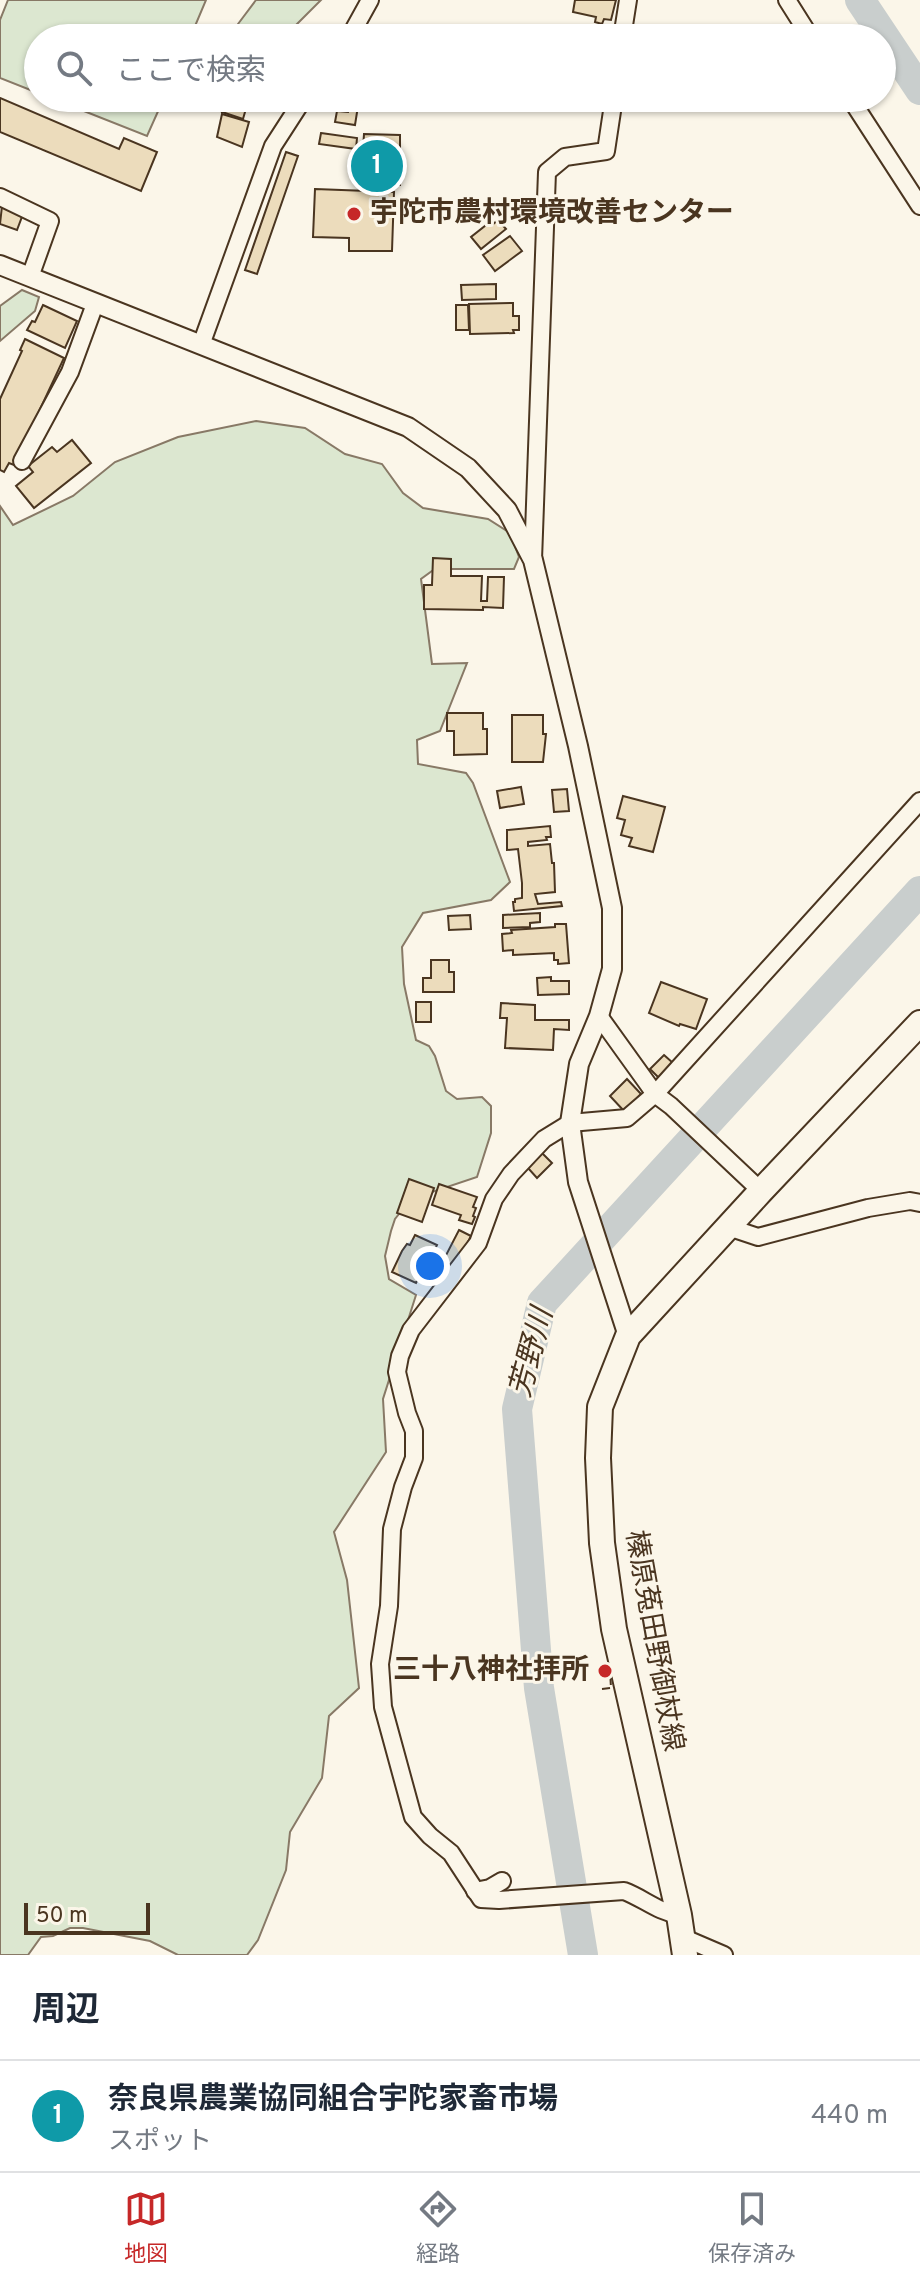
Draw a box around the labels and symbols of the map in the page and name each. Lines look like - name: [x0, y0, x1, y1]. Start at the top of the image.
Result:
- pin: 1: [351, 136, 403, 196]
- place label: 宇陀市農村環境改善センター: [370, 196, 734, 232]
- marker: 宇陀市農村環境改善センター: [345, 205, 363, 223]
- your location: [410, 1246, 450, 1286]
- water label: 芳野川: [503, 1302, 563, 1401]
- street label: 榛原菟田野御杖線: [616, 1528, 690, 1754]
- place label: 三十八神社拝所: [393, 1653, 589, 1689]
- marker: 三十八神社拝所: [596, 1662, 614, 1680]
- scale bar: [24, 1899, 150, 1935]

